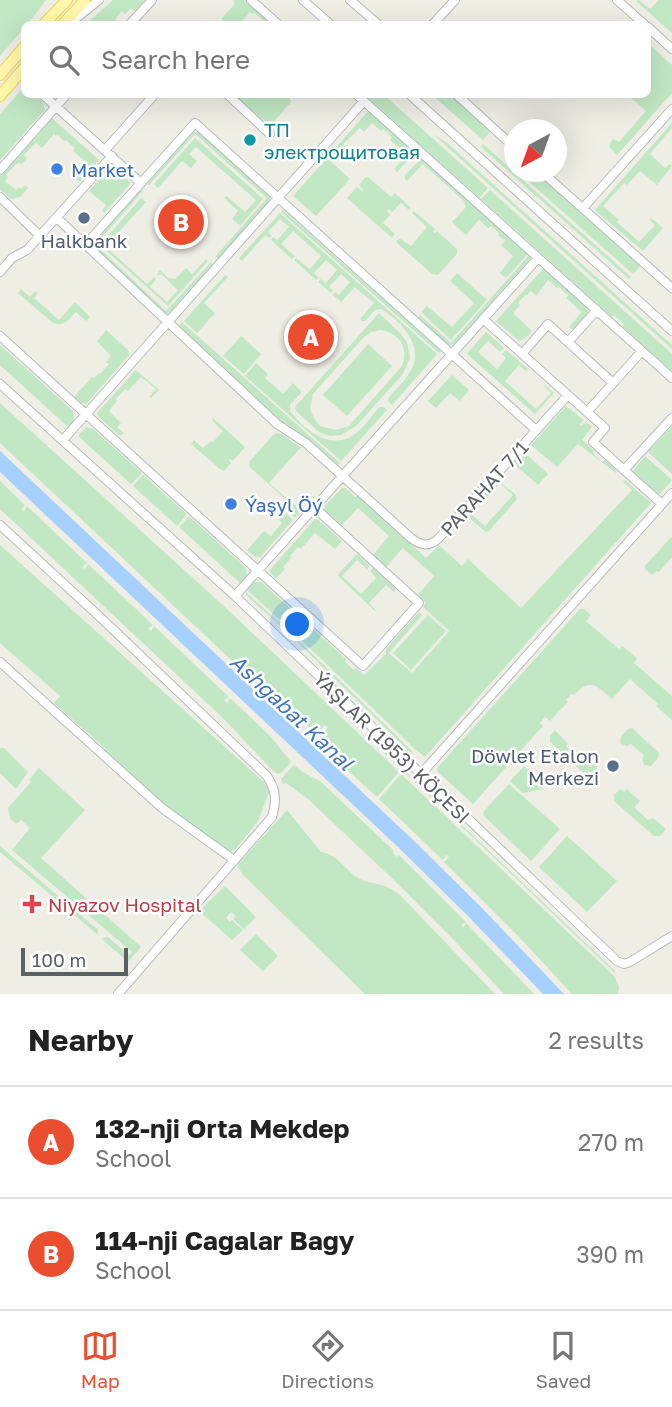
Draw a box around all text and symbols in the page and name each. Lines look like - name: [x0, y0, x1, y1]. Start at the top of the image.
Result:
- search box: [21, 21, 651, 98]
- icon: search: [45, 41, 83, 79]
- text: Search here: [101, 44, 250, 75]
- place label: ТП электрощитовая: [264, 118, 420, 163]
- north arrow: [504, 119, 567, 182]
- marker: ТП электрощитовая: [242, 132, 258, 148]
- place label: Market: [71, 158, 134, 181]
- marker: Market: [49, 161, 65, 177]
- pin: B: [158, 196, 204, 248]
- marker: Halkbank: [76, 210, 92, 226]
- place label: Halkbank: [41, 229, 128, 252]
- pin: A: [288, 311, 334, 363]
- street label: PARAHAT 7/1: [435, 436, 533, 540]
- place label: Ýaşyl Öý: [245, 493, 323, 516]
- marker: Ýaşyl Öý: [223, 496, 239, 512]
- your location: [280, 607, 314, 641]
- water label: Ashgabat Kanal: [225, 648, 360, 776]
- street label: ÝAŞLAR (1953) KÖÇESI: [309, 666, 475, 828]
- place label: Döwlet Etalon Merkezi: [471, 744, 599, 789]
- marker: Döwlet Etalon Merkezi: [605, 758, 621, 774]
- place label: Niyazov Hospital: [48, 893, 202, 916]
- marker: Niyazov Hospital: [22, 894, 42, 914]
- scale bar: [21, 945, 128, 977]
- text: 100 m: [32, 948, 86, 971]
- text: Nearby: [28, 1022, 133, 1058]
- text: 2 results: [548, 1026, 644, 1054]
- text: 132-nji Orta Mekdep: [95, 1113, 350, 1144]
- text: A: [43, 1128, 59, 1156]
- text: 270 m: [578, 1128, 644, 1156]
- text: School: [95, 1144, 171, 1172]
- text: 114-nji Cagalar Bagy: [95, 1225, 354, 1256]
- text: B: [43, 1240, 59, 1268]
- text: 390 m: [576, 1240, 644, 1268]
- text: School: [95, 1256, 171, 1284]
- tab: Map: [81, 1327, 120, 1392]
- tab: Directions: [281, 1327, 374, 1392]
- tab: Saved: [536, 1327, 591, 1392]

